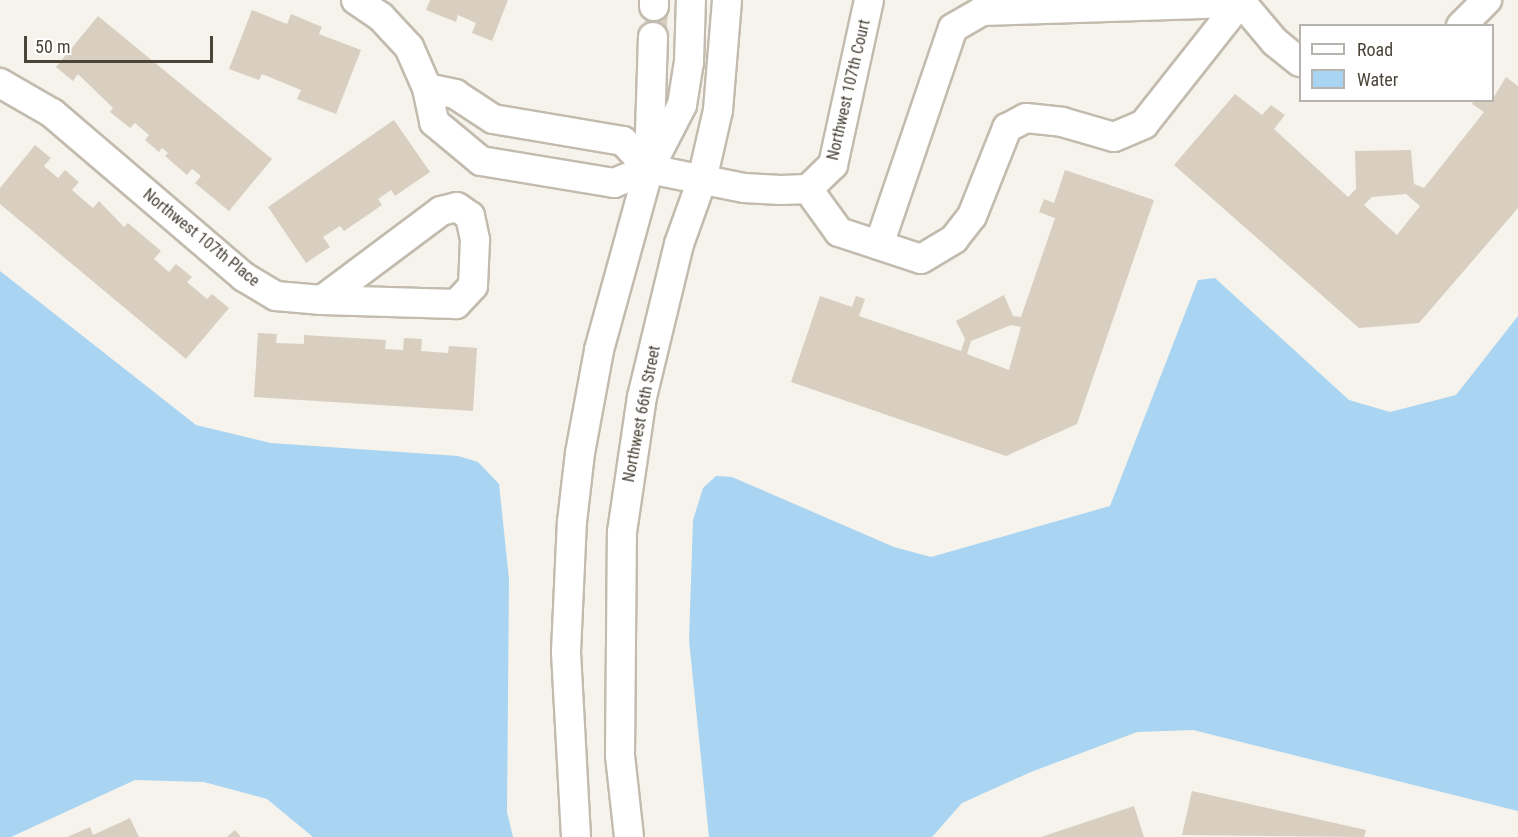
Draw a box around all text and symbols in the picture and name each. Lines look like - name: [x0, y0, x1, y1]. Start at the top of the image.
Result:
- street label: Northwest 107th Court: [823, 18, 875, 162]
- scale bar: [27, 24, 216, 62]
- legend: [1299, 24, 1494, 102]
- text: 50 m: [35, 36, 70, 57]
- text: Road: [1357, 39, 1393, 60]
- text: Water: [1357, 69, 1398, 90]
- street label: Northwest 107th Place: [139, 185, 263, 291]
- street label: Northwest 66th Street: [619, 344, 665, 484]

